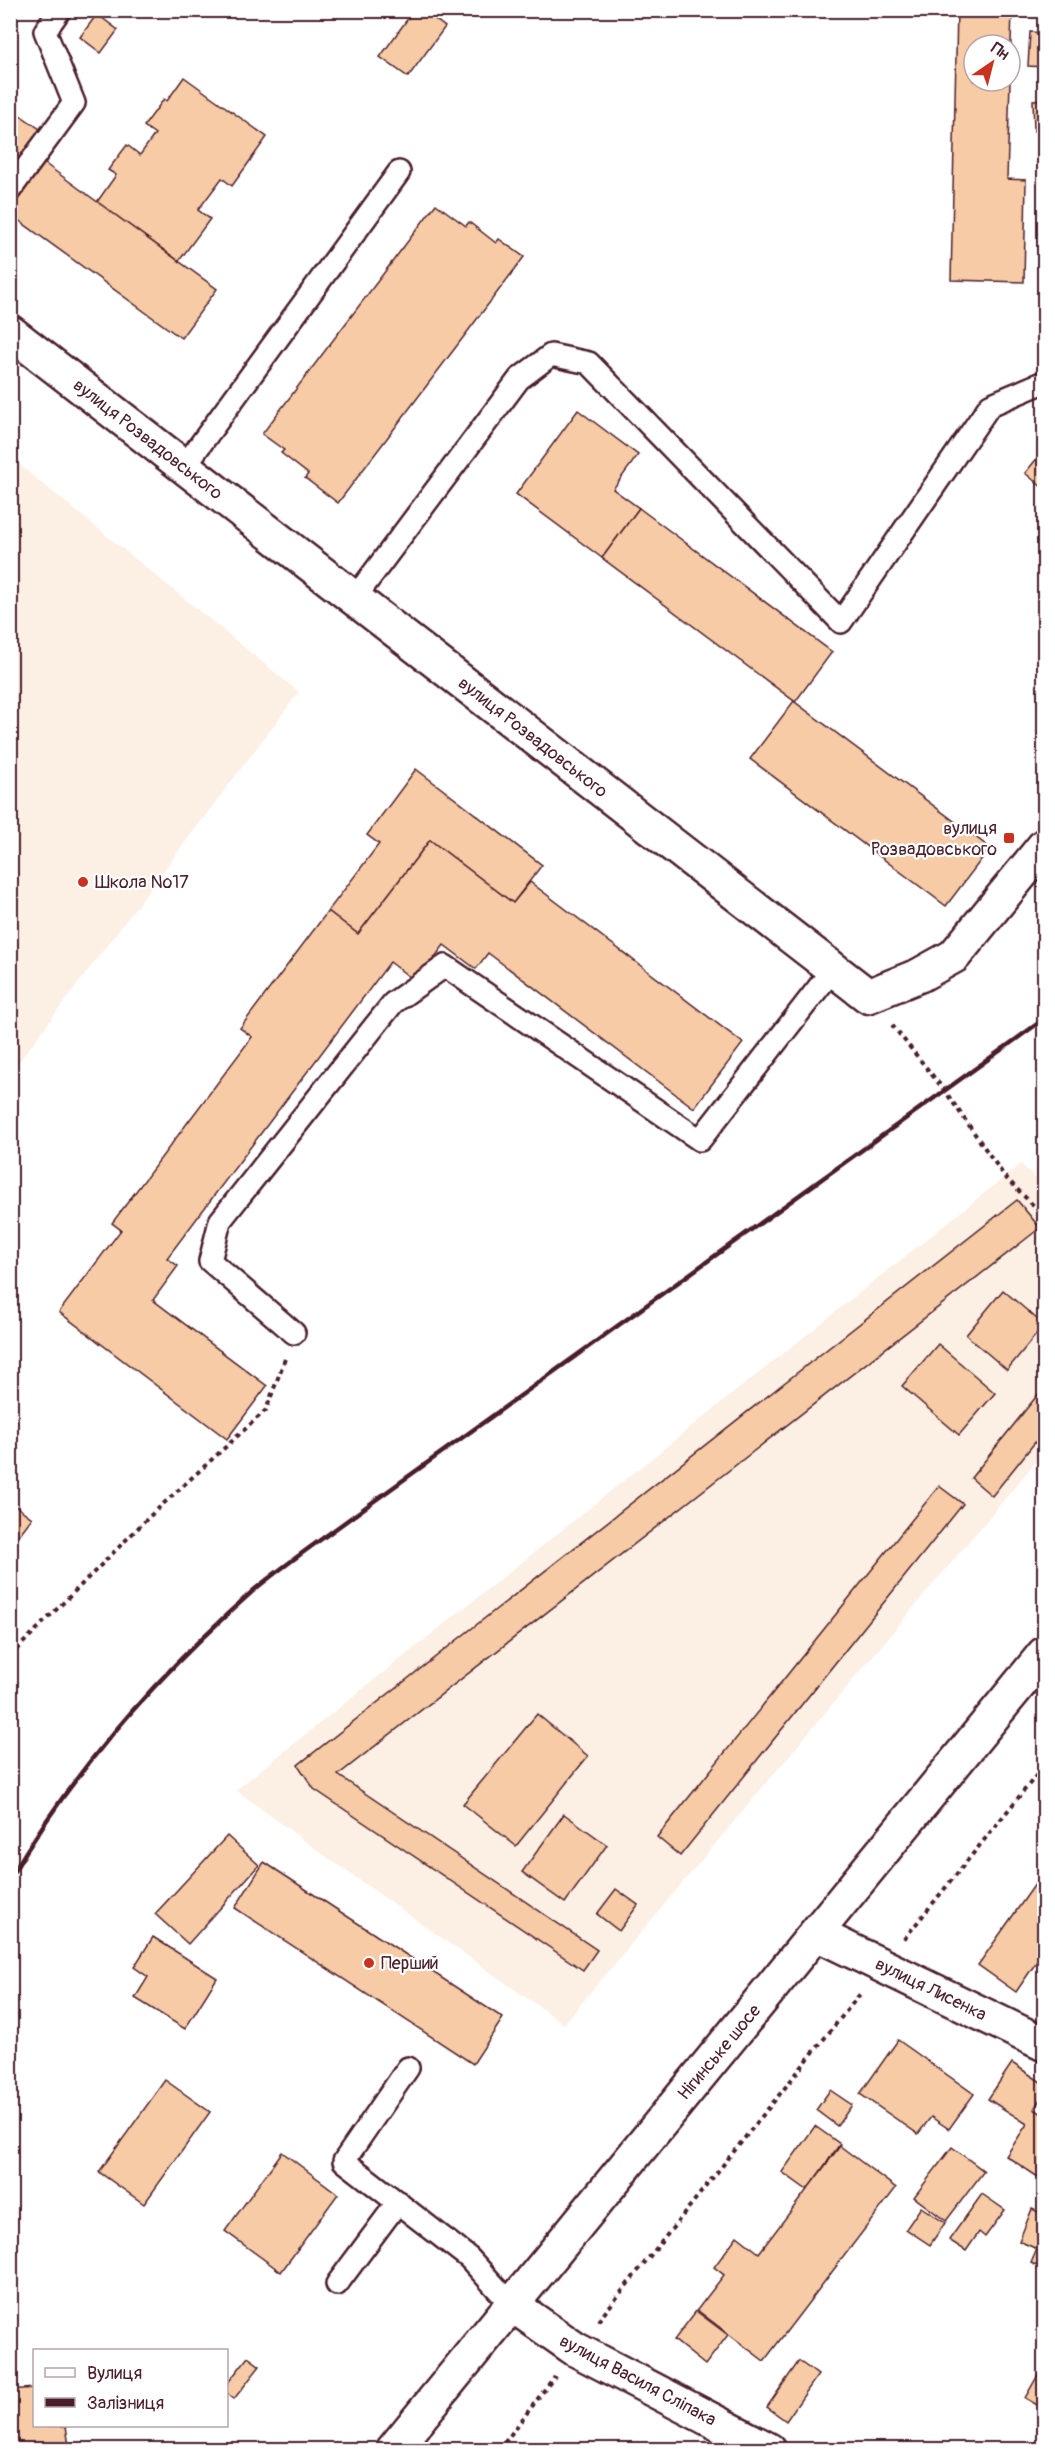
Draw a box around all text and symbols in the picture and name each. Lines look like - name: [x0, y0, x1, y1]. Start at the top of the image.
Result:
- north arrow: [962, 33, 1022, 93]
- text: Пн: [987, 38, 1013, 65]
- street label: вулиця Розвадовського: [68, 374, 227, 505]
- street label: вулиця Розвадовського: [453, 672, 612, 803]
- place label: вулиця Розвадовського: [871, 817, 997, 861]
- marker: вулиця Розвадовського: [1002, 831, 1016, 845]
- place label: Школа №17: [95, 871, 189, 894]
- marker: Школа №17: [76, 875, 90, 889]
- place label: Перший: [381, 1952, 439, 1975]
- street label: вулиця Лисенка: [871, 1953, 990, 2026]
- marker: Перший: [362, 1956, 376, 1970]
- street label: Нігинське шосе: [673, 2000, 766, 2105]
- street label: вулиця Василя Сліпака: [555, 2329, 720, 2431]
- legend: [33, 2349, 228, 2427]
- text: Вулиця: [87, 2362, 142, 2385]
- text: Залізниця: [87, 2392, 164, 2415]

